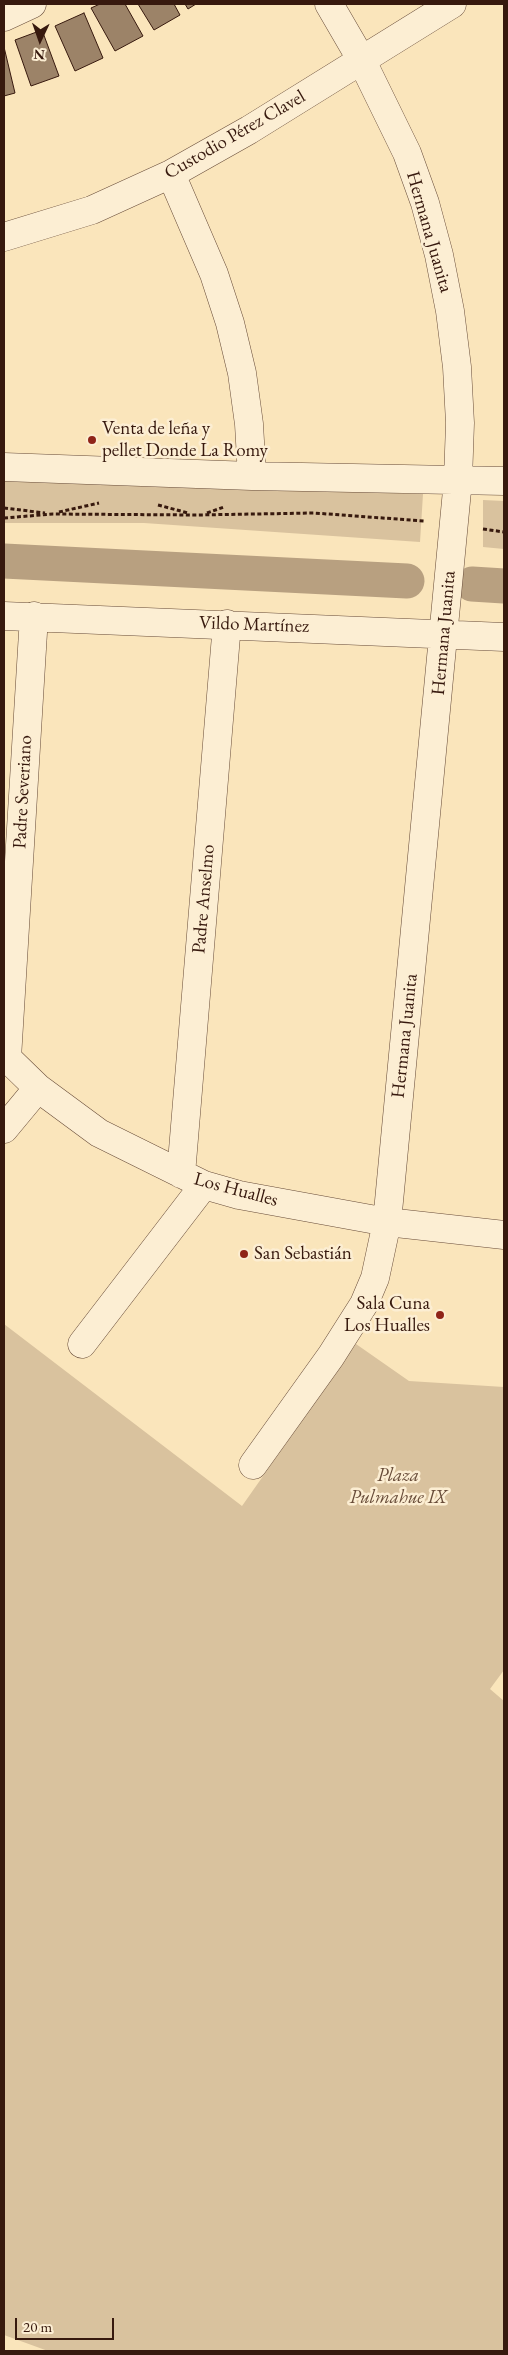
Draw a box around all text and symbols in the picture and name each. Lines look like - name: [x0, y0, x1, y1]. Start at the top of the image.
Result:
- north arrow: [15, 15, 65, 65]
- text: N: [33, 46, 45, 64]
- street label: Custodio Pérez Clavel: [160, 85, 310, 185]
- street label: Hermana Juanita: [401, 169, 457, 295]
- place label: Venta de leña y pellet Donde La Romy: [102, 418, 268, 462]
- marker: Venta de leña y pellet Donde La Romy: [86, 434, 98, 446]
- street label: Hermana Juanita: [427, 570, 461, 696]
- street label: Vildo Martínez: [198, 612, 310, 638]
- street label: Padre Severiano: [9, 735, 37, 849]
- street label: Padre Anselmo: [188, 843, 220, 955]
- street label: Hermana Juanita: [387, 973, 423, 1099]
- street label: Los Hualles: [191, 1168, 281, 1212]
- place label: San Sebastián: [254, 1243, 352, 1265]
- marker: San Sebastián: [238, 1248, 250, 1260]
- place label: Sala Cuna Los Hualles: [344, 1293, 430, 1337]
- marker: Sala Cuna Los Hualles: [434, 1309, 446, 1321]
- park label: Plaza Pulmahue IX: [349, 1465, 447, 1509]
- scale bar: [18, 2308, 116, 2340]
- text: 20 m: [23, 2317, 52, 2336]

